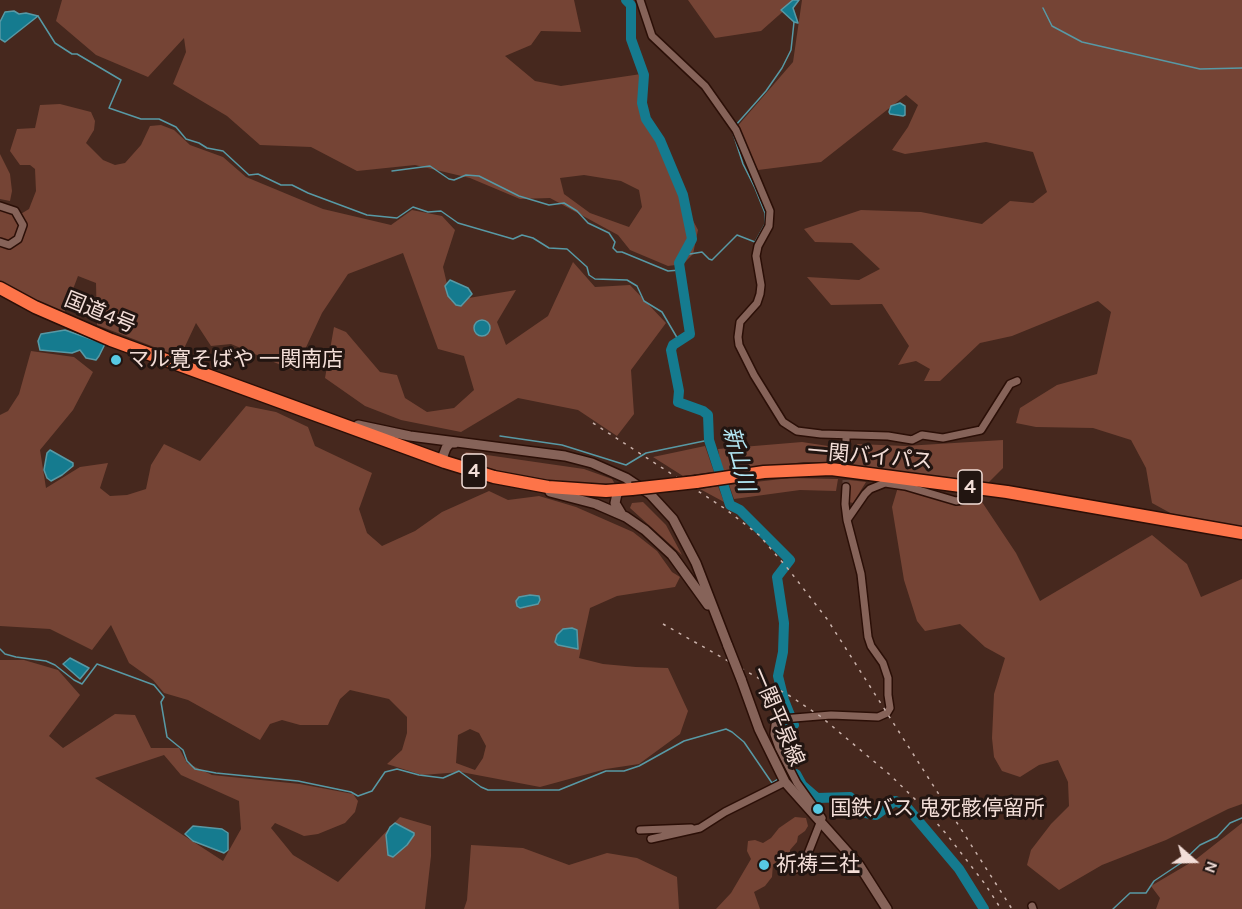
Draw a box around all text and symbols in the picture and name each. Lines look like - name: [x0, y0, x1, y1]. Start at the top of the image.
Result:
- street label: 国道4号: [61, 287, 139, 339]
- place label: マル寛そばや 一関南店: [128, 347, 343, 373]
- marker: マル寛そばや 一関南店: [109, 353, 123, 367]
- water label: 新山川: [717, 424, 759, 494]
- street label: 一関バイパス: [806, 439, 934, 475]
- road number: 4: [462, 454, 486, 488]
- road number: 4: [958, 470, 982, 504]
- street label: 一関平泉線: [745, 664, 809, 770]
- place label: 国鉄バス 鬼死骸停留所: [830, 796, 1045, 822]
- marker: 国鉄バス 鬼死骸停留所: [811, 802, 825, 816]
- north arrow: [1164, 831, 1224, 891]
- place label: 祈祷三社: [776, 852, 860, 878]
- marker: 祈祷三社: [757, 858, 771, 872]
- text: N: [1200, 859, 1222, 876]

